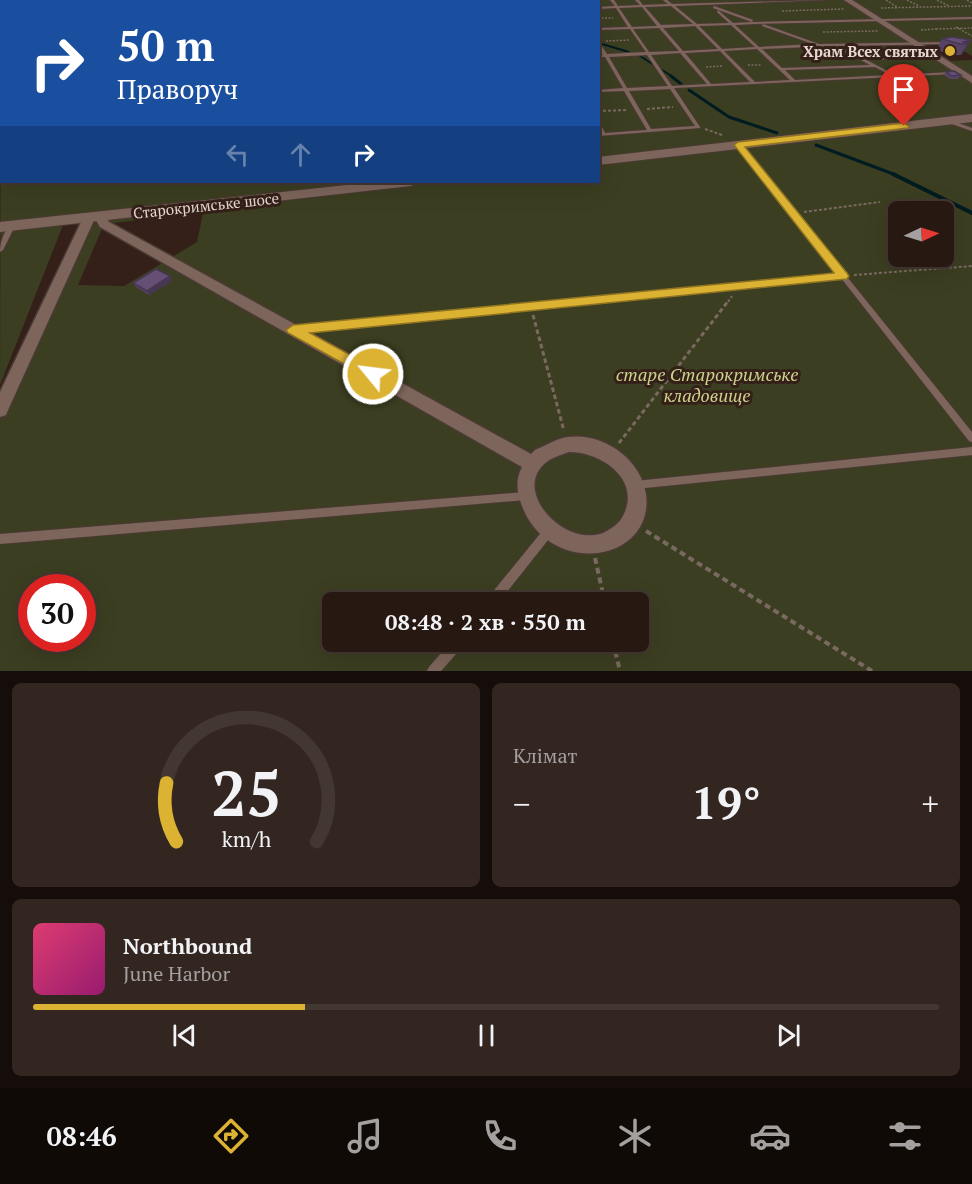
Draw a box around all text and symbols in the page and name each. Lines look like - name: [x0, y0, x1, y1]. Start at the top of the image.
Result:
- text: 50 m: [117, 17, 215, 73]
- icon: right: [18, 24, 96, 102]
- place label: Храм Всех святых: [803, 41, 939, 61]
- marker: Храм Всех святых: [943, 44, 957, 58]
- pin: [878, 64, 929, 126]
- text: Праворуч: [117, 71, 238, 107]
- icon: arrive: [887, 73, 920, 106]
- icon: left: [221, 138, 254, 171]
- icon: ahead: [284, 138, 317, 171]
- icon: right: [347, 138, 380, 171]
- street label: Старокримське шосе: [132, 187, 280, 223]
- north arrow: [888, 201, 954, 267]
- map controls: [888, 201, 954, 267]
- position arrow: [341, 342, 405, 406]
- park label: старе Старокримське кладовище: [616, 362, 798, 407]
- speed limit sign: 30: [18, 574, 96, 652]
- text: 08:48 · 2 хв · 550 m: [385, 607, 586, 636]
- text: Клімат: [513, 742, 578, 769]
- text: 25: [211, 751, 281, 834]
- text: 19°: [691, 772, 761, 832]
- text: −: [513, 782, 531, 825]
- text: +: [921, 782, 939, 825]
- text: km/h: [221, 825, 271, 853]
- text: Northbound: [123, 931, 252, 960]
- text: June Harbor: [123, 960, 230, 987]
- icon: previous: [168, 1019, 201, 1052]
- icon: pause: [470, 1019, 503, 1052]
- icon: next: [772, 1019, 805, 1052]
- icon: directions: [210, 1115, 252, 1157]
- icon: music: [344, 1115, 386, 1157]
- icon: phone: [479, 1115, 521, 1157]
- icon: climate: [614, 1115, 656, 1157]
- icon: car: [749, 1115, 791, 1157]
- icon: filters: [884, 1115, 926, 1157]
- text: 08:46: [46, 1118, 117, 1154]

